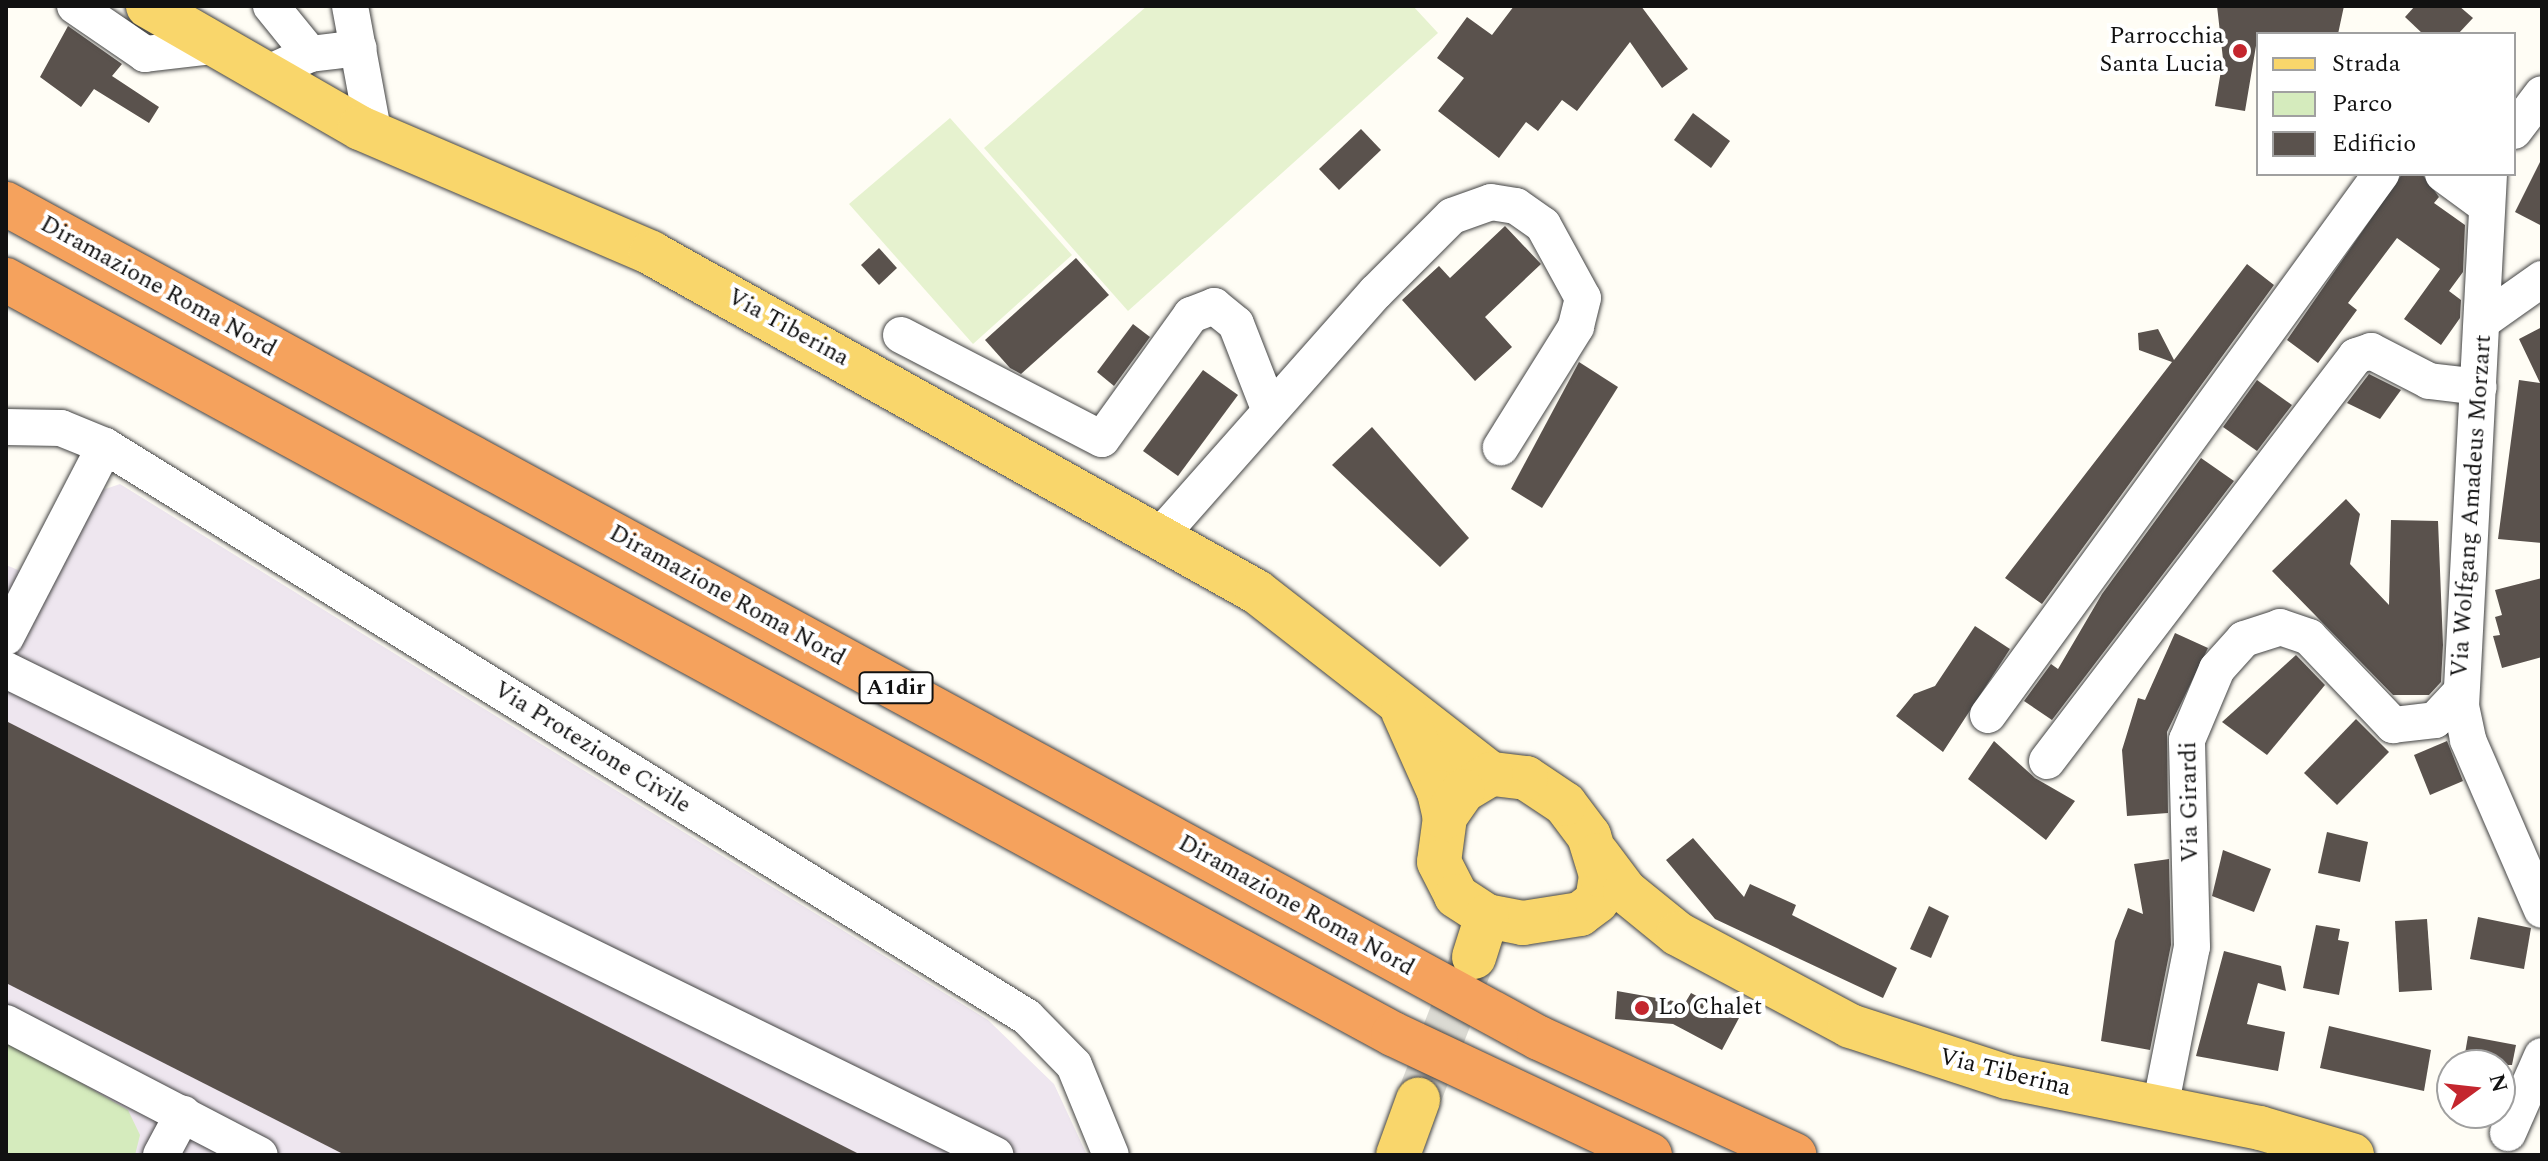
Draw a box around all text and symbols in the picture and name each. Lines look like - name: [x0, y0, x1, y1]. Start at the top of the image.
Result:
- place label: Parrocchia Santa Lucia: [2099, 23, 2224, 79]
- legend: [2256, 32, 2516, 176]
- marker: Parrocchia Santa Lucia: [2231, 42, 2249, 60]
- text: Strada: [2332, 46, 2400, 82]
- text: Parco: [2332, 86, 2393, 122]
- text: Edificio: [2332, 126, 2416, 162]
- street label: Diramazione Roma Nord: [35, 210, 281, 364]
- street label: Via Tiberina: [722, 283, 854, 373]
- street label: Via Wolfgang Amadeus Morzart: [2446, 334, 2498, 678]
- street label: Diramazione Roma Nord: [604, 519, 850, 673]
- road number: A1dir: [858, 670, 934, 706]
- street label: Via Protezione Civile: [488, 676, 696, 820]
- street label: Via Girardi: [2175, 741, 2205, 863]
- street label: Diramazione Roma Nord: [1173, 829, 1419, 983]
- place label: Lo Chalet: [1658, 994, 1762, 1022]
- marker: Lo Chalet: [1633, 999, 1651, 1017]
- street label: Via Tiberina: [1936, 1043, 2074, 1103]
- north arrow: [2436, 1049, 2516, 1129]
- text: N: [2479, 1070, 2516, 1096]

